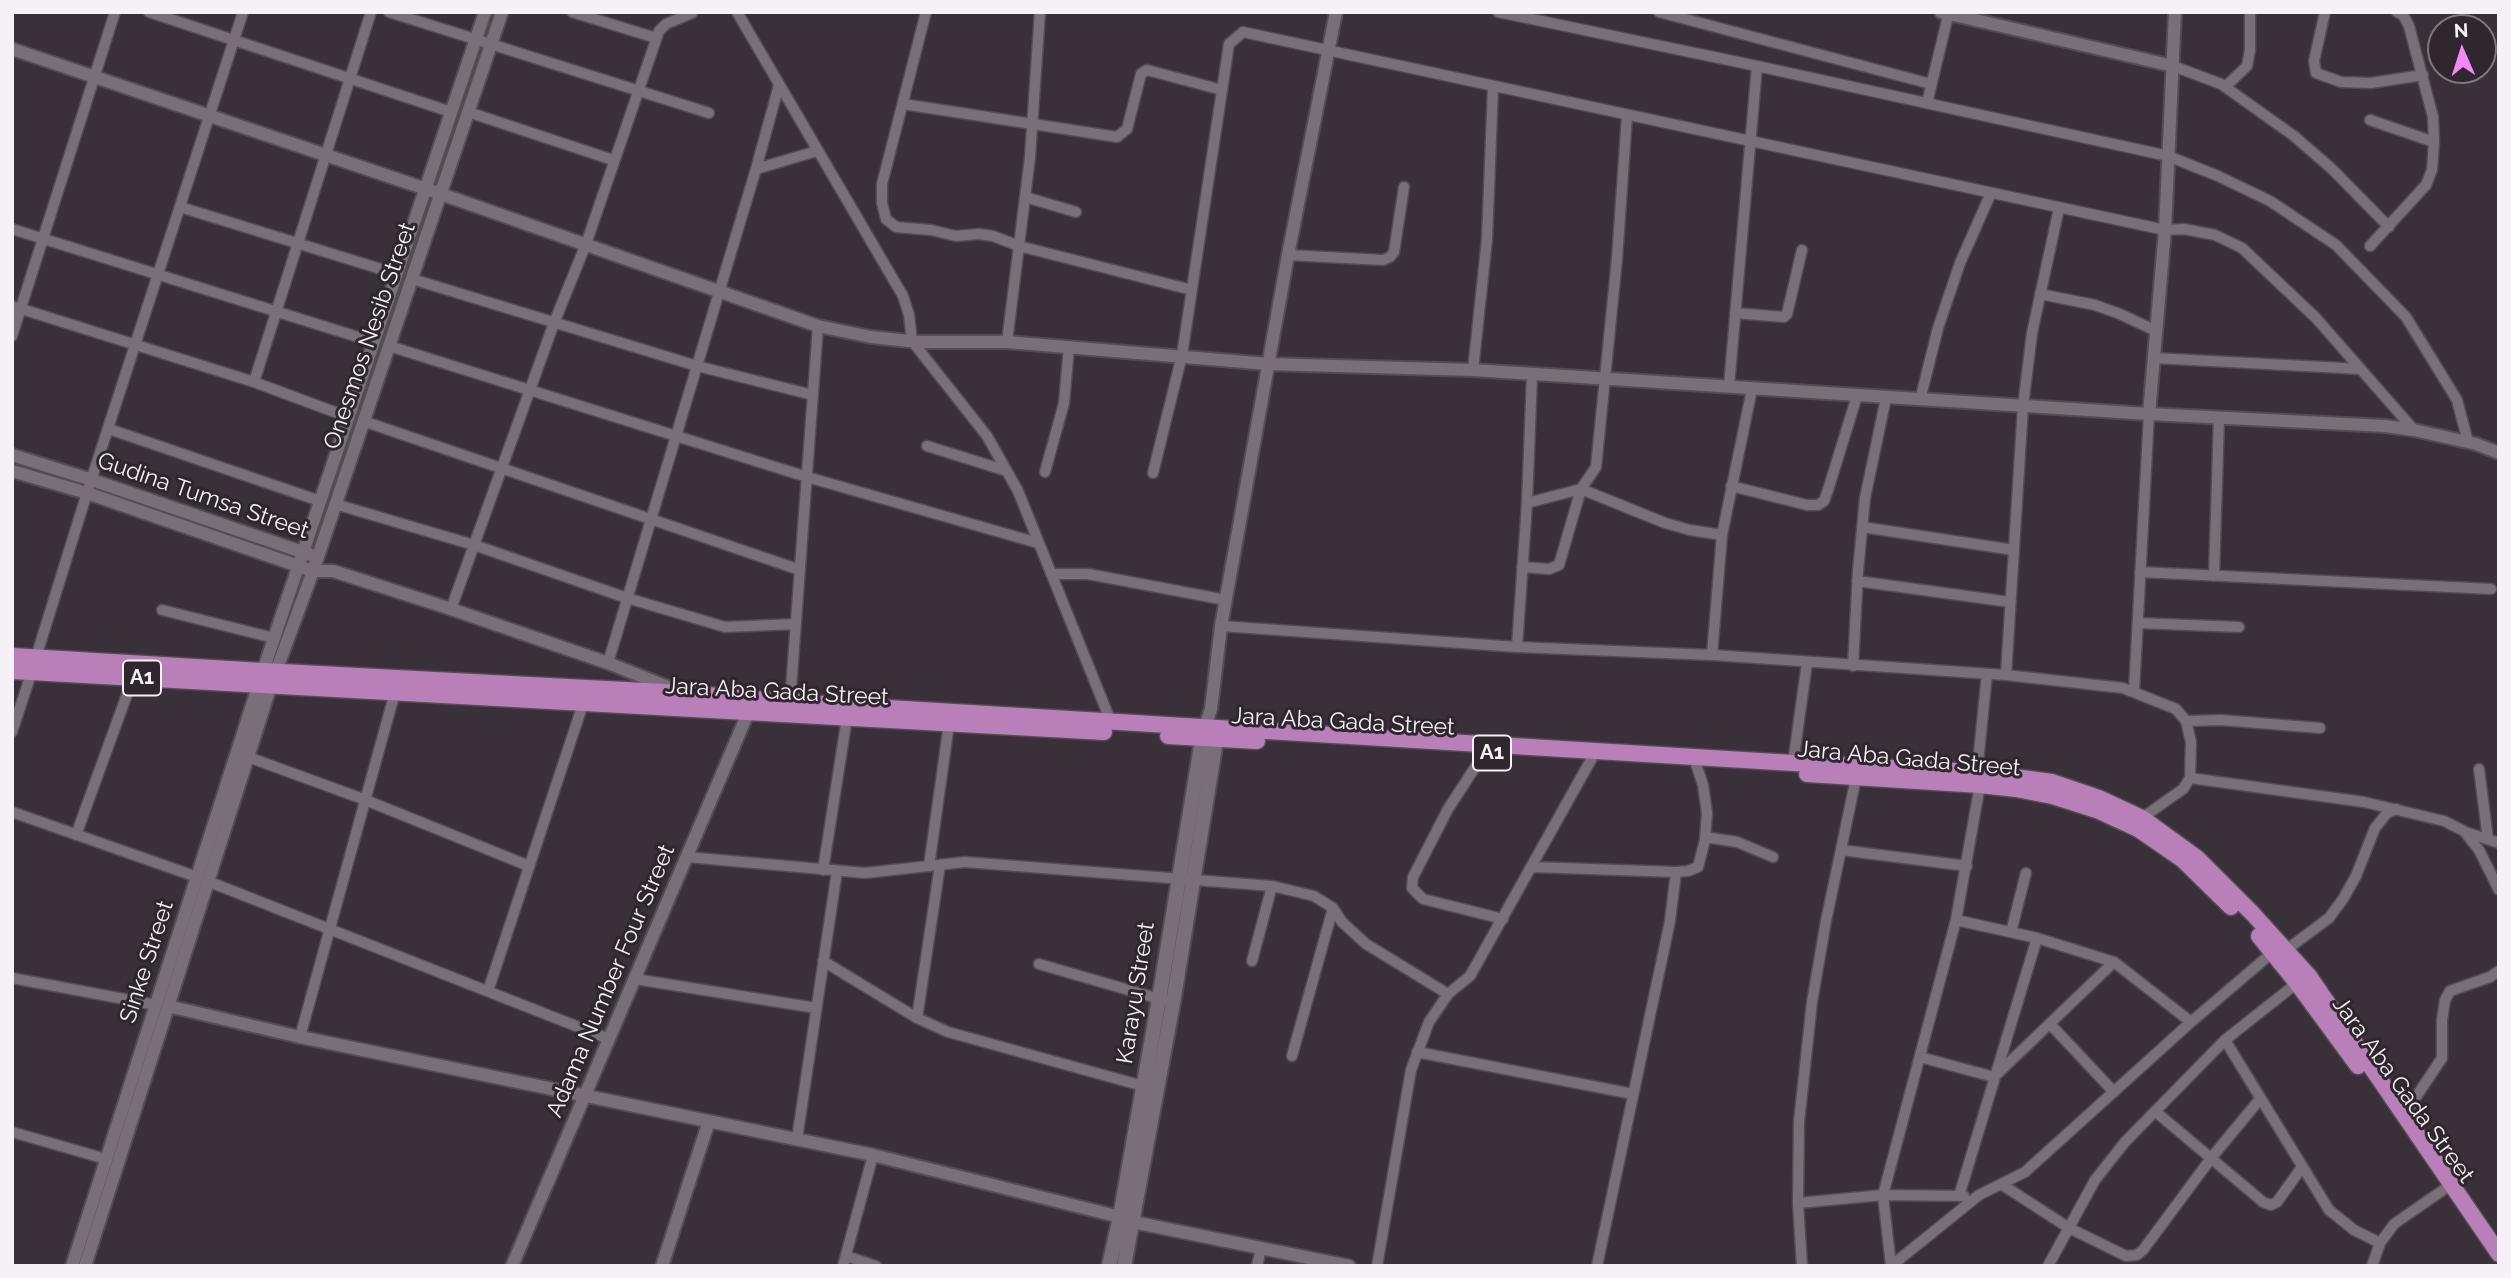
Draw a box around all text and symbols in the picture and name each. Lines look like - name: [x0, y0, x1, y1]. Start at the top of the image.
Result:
- north arrow: [2427, 14, 2497, 84]
- text: N: [2453, 19, 2469, 41]
- street label: Onesmos Nesib Street: [318, 219, 422, 453]
- street label: Gudina Tumsa Street: [94, 447, 312, 545]
- road number: A1: [123, 660, 161, 696]
- street label: Jara Aba Gada Street: [665, 672, 889, 712]
- street label: Jara Aba Gada Street: [1231, 702, 1455, 742]
- road number: A1: [1473, 736, 1511, 770]
- street label: Jara Aba Gada Street: [1797, 736, 2021, 782]
- street label: Adama Number Four Street: [541, 840, 681, 1122]
- street label: Sinke Street: [114, 897, 180, 1027]
- street label: Karayu Street: [1111, 920, 1161, 1066]
- street label: Jara Aba Gada Street: [2326, 992, 2480, 1188]

